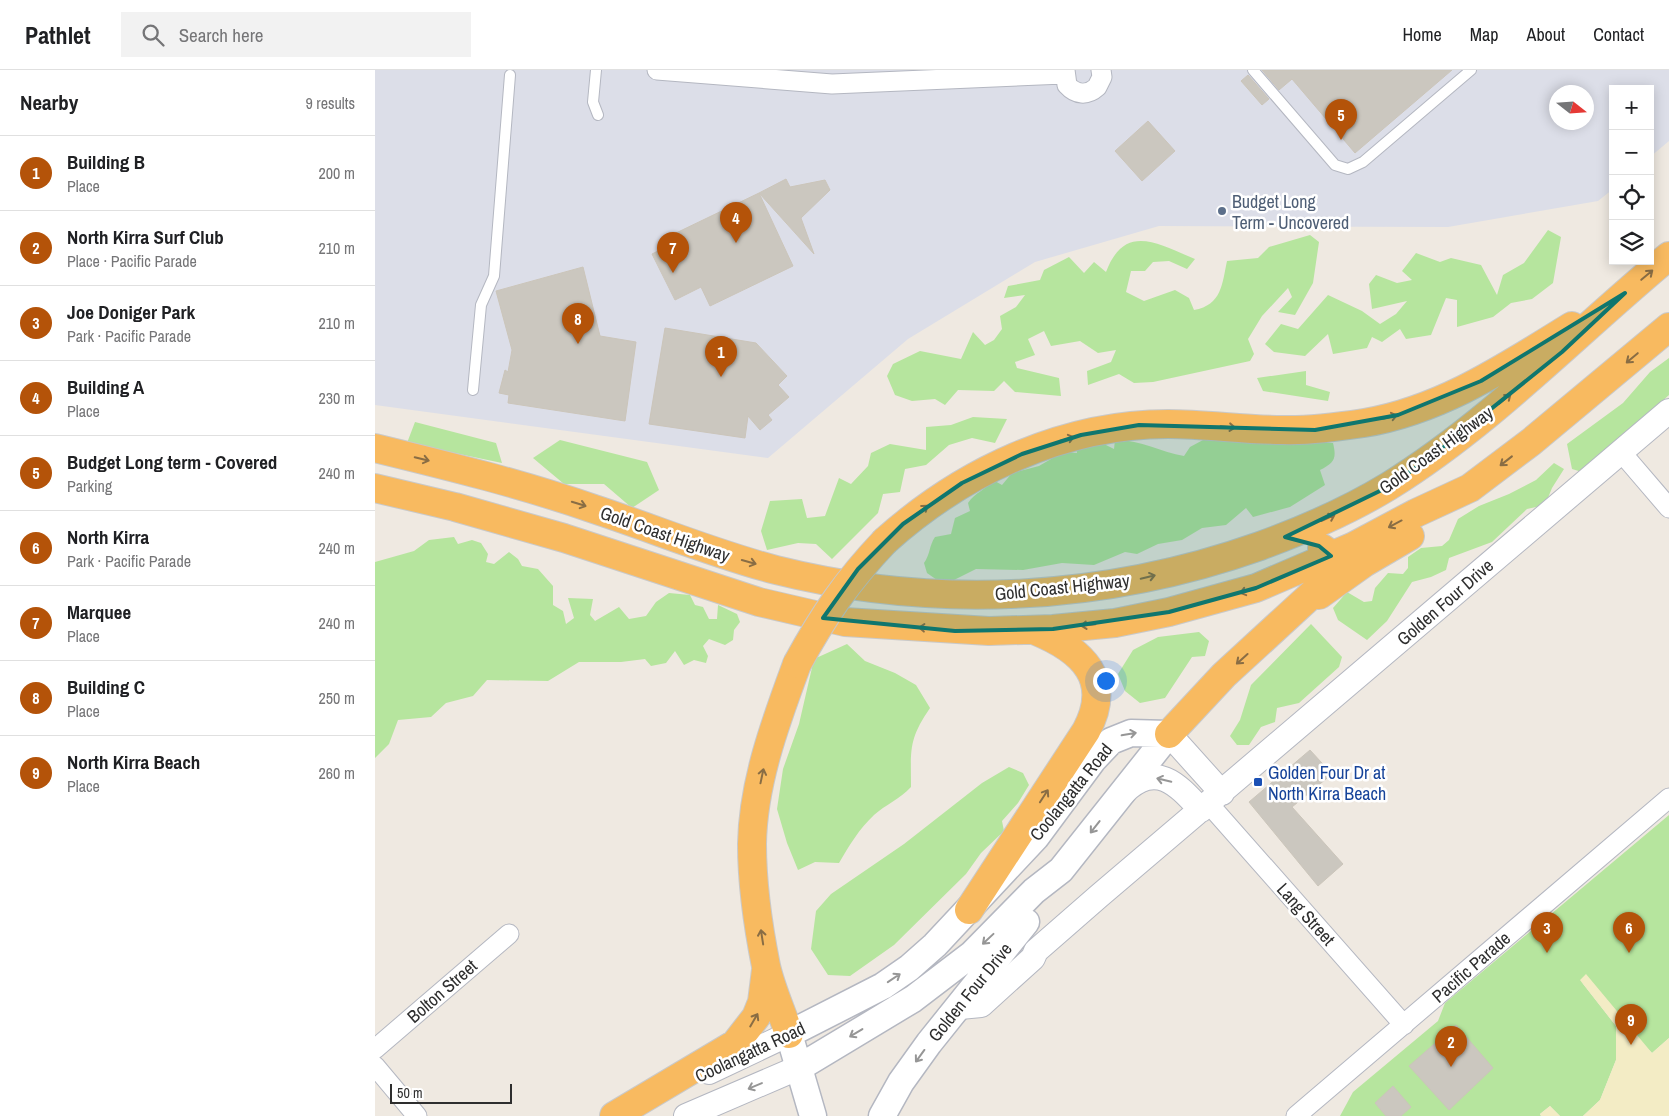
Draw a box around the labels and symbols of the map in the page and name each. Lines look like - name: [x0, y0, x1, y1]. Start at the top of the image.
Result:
- north arrow: [1549, 85, 1594, 130]
- pin: 5: [1325, 99, 1357, 140]
- place label: Budget Long Term - Uncovered: [1232, 189, 1349, 235]
- pin: 4: [720, 202, 752, 243]
- marker: Budget Long Term - Uncovered: [1216, 205, 1228, 217]
- pin: 7: [657, 232, 689, 273]
- one-way arrow: [1640, 269, 1653, 280]
- pin: 8: [562, 303, 594, 344]
- pin: 1: [705, 336, 737, 377]
- one-way arrow: [1625, 352, 1638, 364]
- one-way arrow: [1499, 393, 1512, 404]
- street label: Gold Coast Highway: [1374, 400, 1499, 500]
- one-way arrow: [1381, 411, 1397, 421]
- one-way arrow: [1220, 422, 1236, 432]
- one-way arrow: [1059, 434, 1075, 443]
- one-way arrow: [414, 455, 430, 464]
- one-way arrow: [1499, 456, 1513, 466]
- one-way arrow: [570, 499, 586, 509]
- street label: Gold Coast Highway: [597, 500, 734, 568]
- one-way arrow: [915, 504, 928, 515]
- one-way arrow: [1320, 513, 1335, 523]
- one-way arrow: [1387, 519, 1402, 529]
- street label: Golden Four Drive: [1391, 553, 1499, 651]
- one-way arrow: [740, 558, 756, 568]
- street label: Gold Coast Highway: [993, 567, 1131, 607]
- one-way arrow: [1140, 572, 1156, 581]
- one-way arrow: [1239, 586, 1255, 596]
- one-way arrow: [1080, 620, 1096, 630]
- one-way arrow: [918, 624, 934, 633]
- one-way arrow: [1236, 652, 1249, 664]
- your location: [1093, 668, 1119, 694]
- one-way arrow: [1121, 729, 1137, 739]
- street label: Coolangatta Road: [1024, 738, 1118, 846]
- place label: Golden Four Dr at North Kirra Beach: [1268, 760, 1386, 806]
- one-way arrow: [758, 769, 767, 785]
- one-way arrow: [1156, 775, 1172, 784]
- marker: Golden Four Dr at North Kirra Beach: [1252, 776, 1264, 788]
- one-way arrow: [1039, 790, 1049, 804]
- one-way arrow: [1090, 821, 1101, 834]
- street label: Lang Street: [1271, 877, 1341, 951]
- pin: 3: [1531, 912, 1563, 953]
- pin: 6: [1613, 912, 1645, 953]
- street label: Pacific Parade: [1426, 926, 1516, 1008]
- one-way arrow: [756, 930, 766, 946]
- one-way arrow: [981, 933, 994, 945]
- street label: Golden Four Drive: [922, 937, 1018, 1047]
- street label: Bolton Street: [402, 954, 482, 1028]
- one-way arrow: [886, 973, 900, 983]
- pin: 9: [1615, 1004, 1647, 1045]
- one-way arrow: [749, 1014, 759, 1028]
- street label: Coolangatta Road: [691, 1016, 809, 1088]
- pin: 2: [1435, 1026, 1467, 1067]
- one-way arrow: [849, 1029, 863, 1039]
- one-way arrow: [914, 1048, 925, 1062]
- scale bar: [390, 1081, 513, 1104]
- one-way arrow: [748, 1082, 763, 1092]

